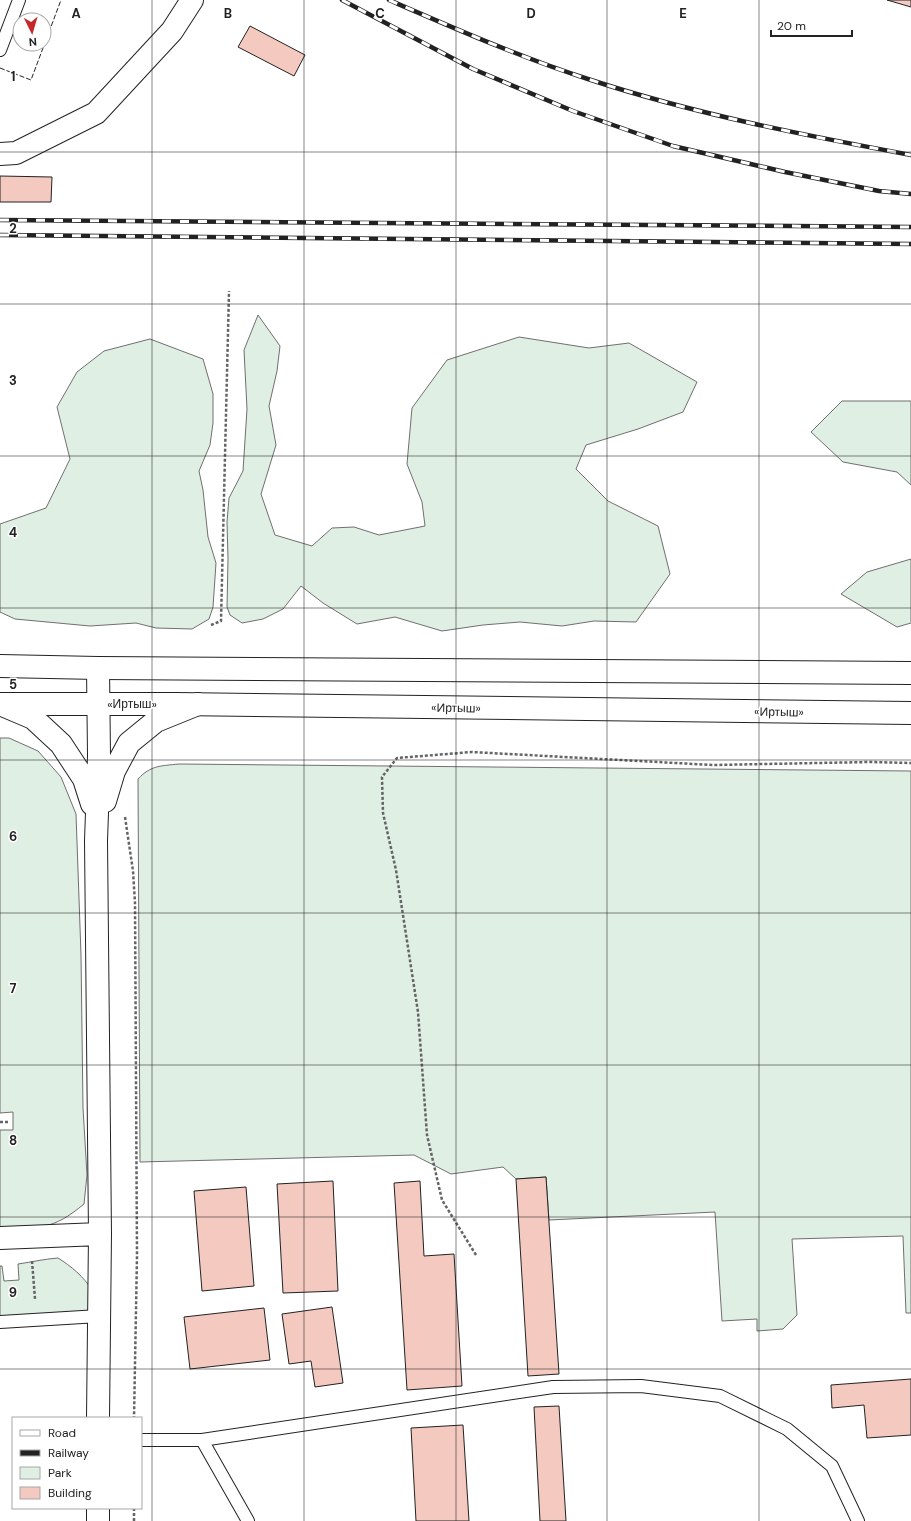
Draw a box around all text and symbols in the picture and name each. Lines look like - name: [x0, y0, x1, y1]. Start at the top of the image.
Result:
- text: A: [71, 5, 81, 22]
- text: B: [224, 5, 232, 22]
- text: C: [375, 5, 385, 22]
- text: D: [526, 5, 536, 22]
- text: E: [679, 5, 687, 22]
- north arrow: [12, 12, 52, 52]
- scale bar: [771, 12, 852, 38]
- text: 20 m: [777, 18, 806, 34]
- text: N: [28, 35, 37, 49]
- text: 1: [11, 68, 15, 85]
- text: 2: [9, 220, 17, 237]
- text: 3: [9, 372, 17, 389]
- text: 4: [9, 524, 17, 541]
- text: 5: [9, 676, 17, 693]
- street label: «Иртыш»: [107, 696, 157, 712]
- street label: «Иртыш»: [431, 700, 481, 716]
- street label: «Иртыш»: [754, 704, 804, 720]
- text: 6: [9, 828, 17, 845]
- text: 7: [10, 980, 17, 997]
- text: 8: [9, 1132, 17, 1149]
- text: 9: [9, 1284, 17, 1301]
- legend: [12, 1417, 142, 1509]
- text: Road: [48, 1425, 76, 1441]
- text: Railway: [48, 1445, 89, 1461]
- text: Park: [48, 1465, 72, 1481]
- text: Building: [48, 1485, 92, 1501]

